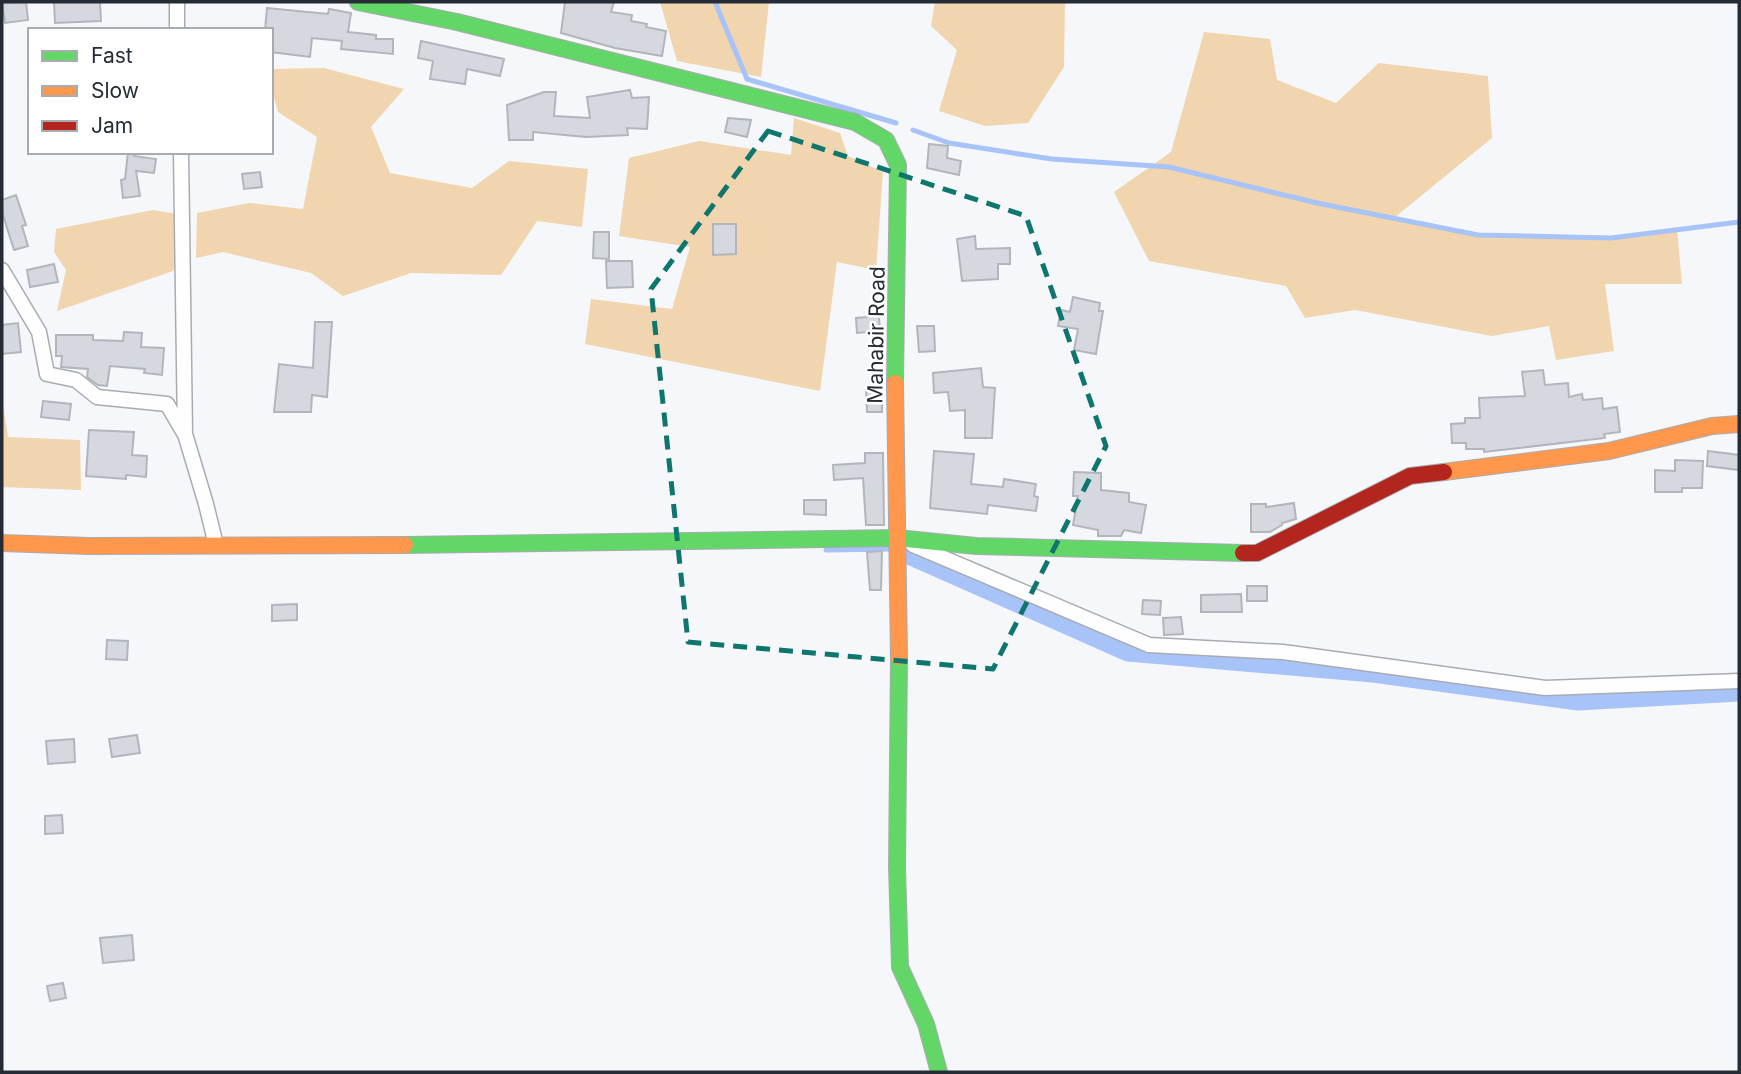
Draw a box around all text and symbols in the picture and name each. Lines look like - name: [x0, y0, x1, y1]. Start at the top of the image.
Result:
- legend: [28, 28, 273, 154]
- text: Fast: [91, 43, 133, 68]
- text: Slow: [91, 78, 139, 103]
- text: Jam: [91, 113, 133, 138]
- street label: Mahabir Road: [862, 266, 890, 404]

